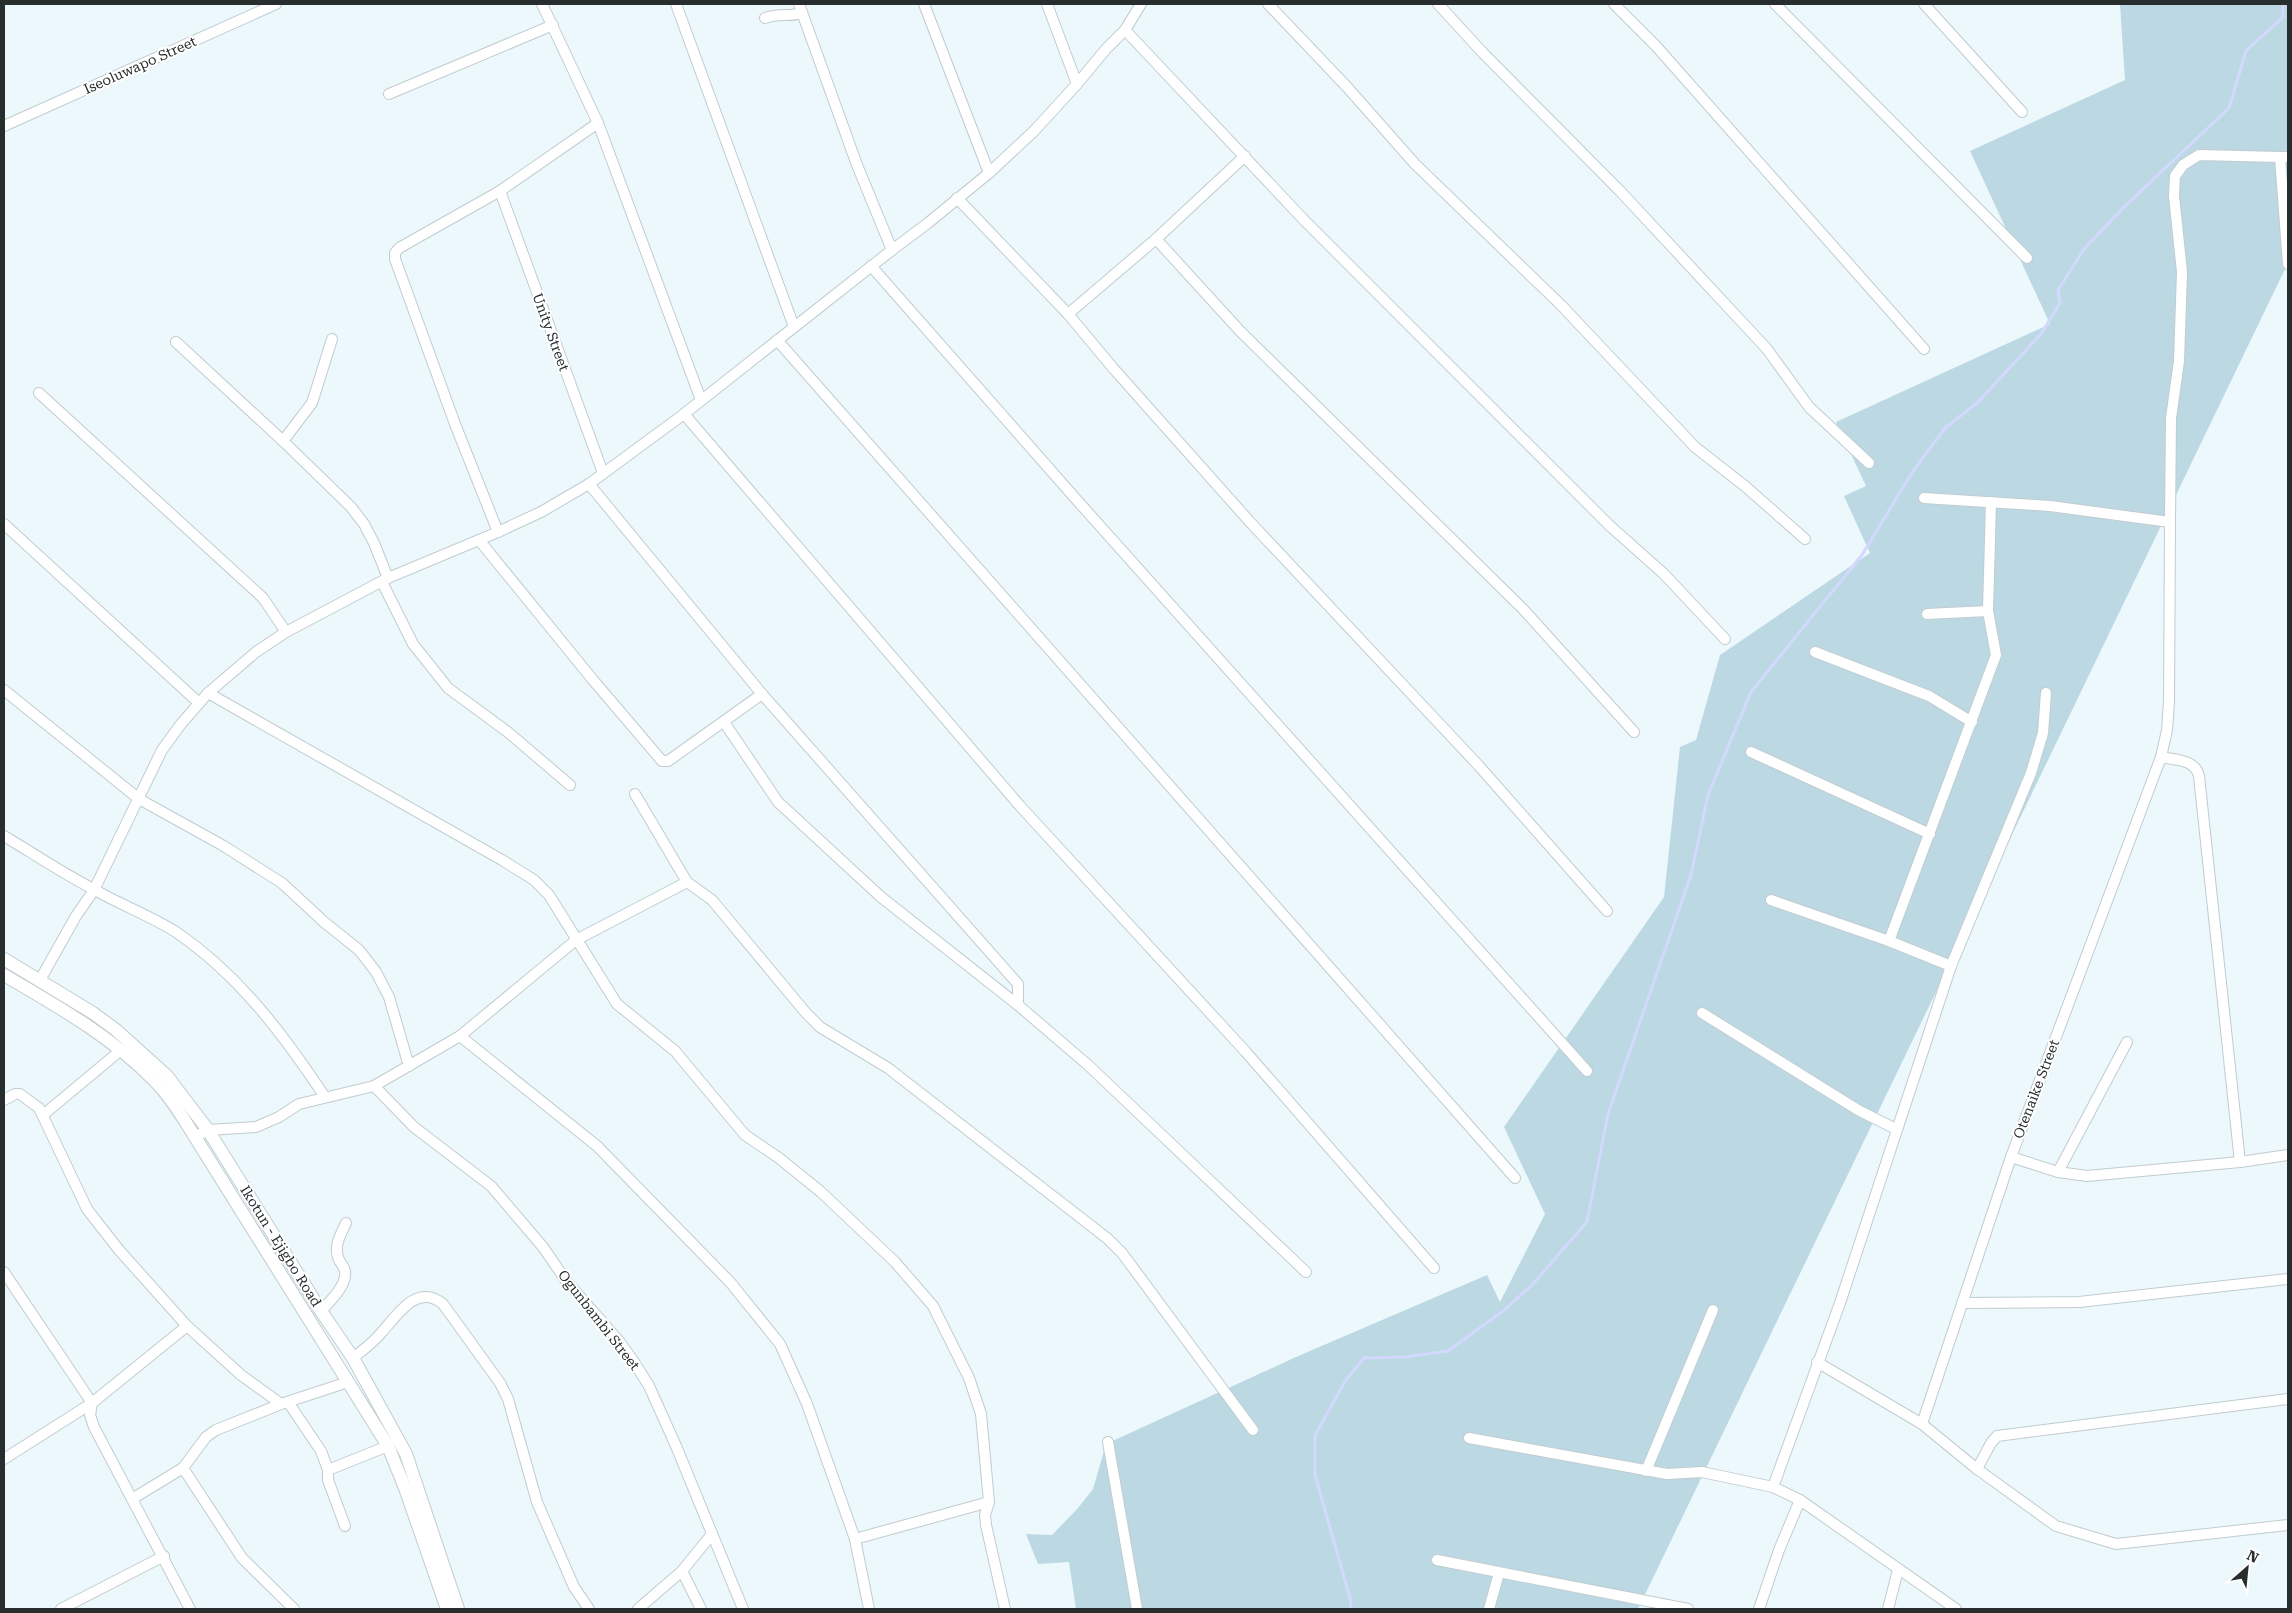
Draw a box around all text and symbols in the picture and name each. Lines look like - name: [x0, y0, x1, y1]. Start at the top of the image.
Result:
- street label: Iseoluwapo Street: [81, 33, 199, 97]
- street label: Unity Street: [529, 291, 573, 373]
- street label: Otenaike Street: [2010, 1037, 2062, 1141]
- street label: Ikotun - Ejigbo Road: [237, 1183, 325, 1309]
- street label: Ogunbambi Street: [555, 1267, 643, 1373]
- north arrow: [2222, 1543, 2272, 1593]
- text: N: [2244, 1547, 2262, 1566]

